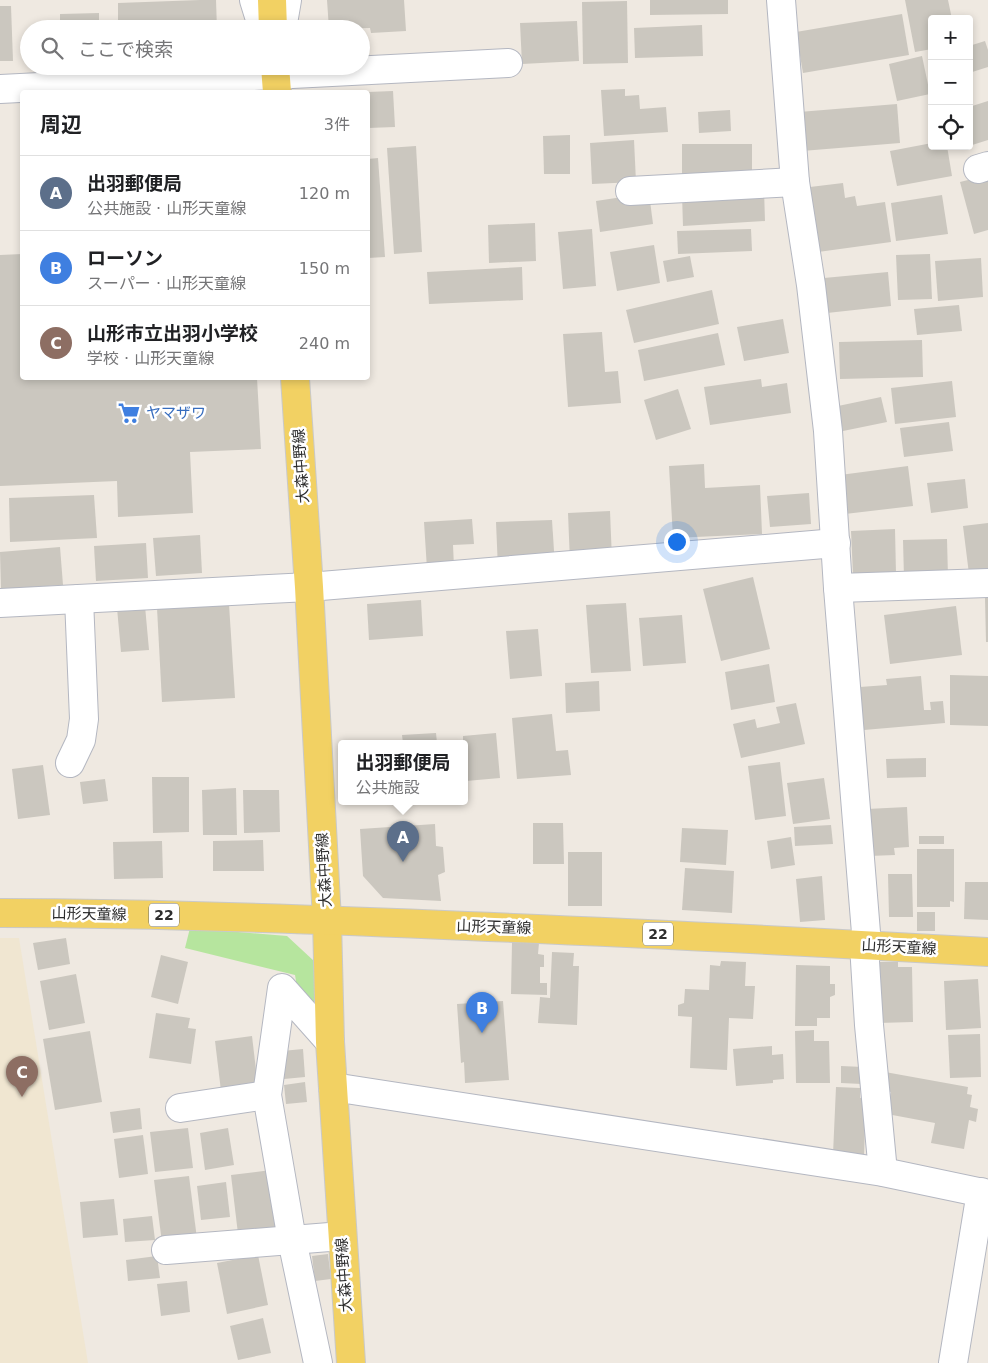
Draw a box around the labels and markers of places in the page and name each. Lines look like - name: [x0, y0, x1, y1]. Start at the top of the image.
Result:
- supermarket icon: ヤマザワ: [116, 400, 142, 426]
- place label: ヤマザワ: [146, 404, 206, 422]
- pin: A: [387, 821, 419, 862]
- pin: B: [466, 992, 498, 1033]
- pin: C: [6, 1056, 38, 1097]

